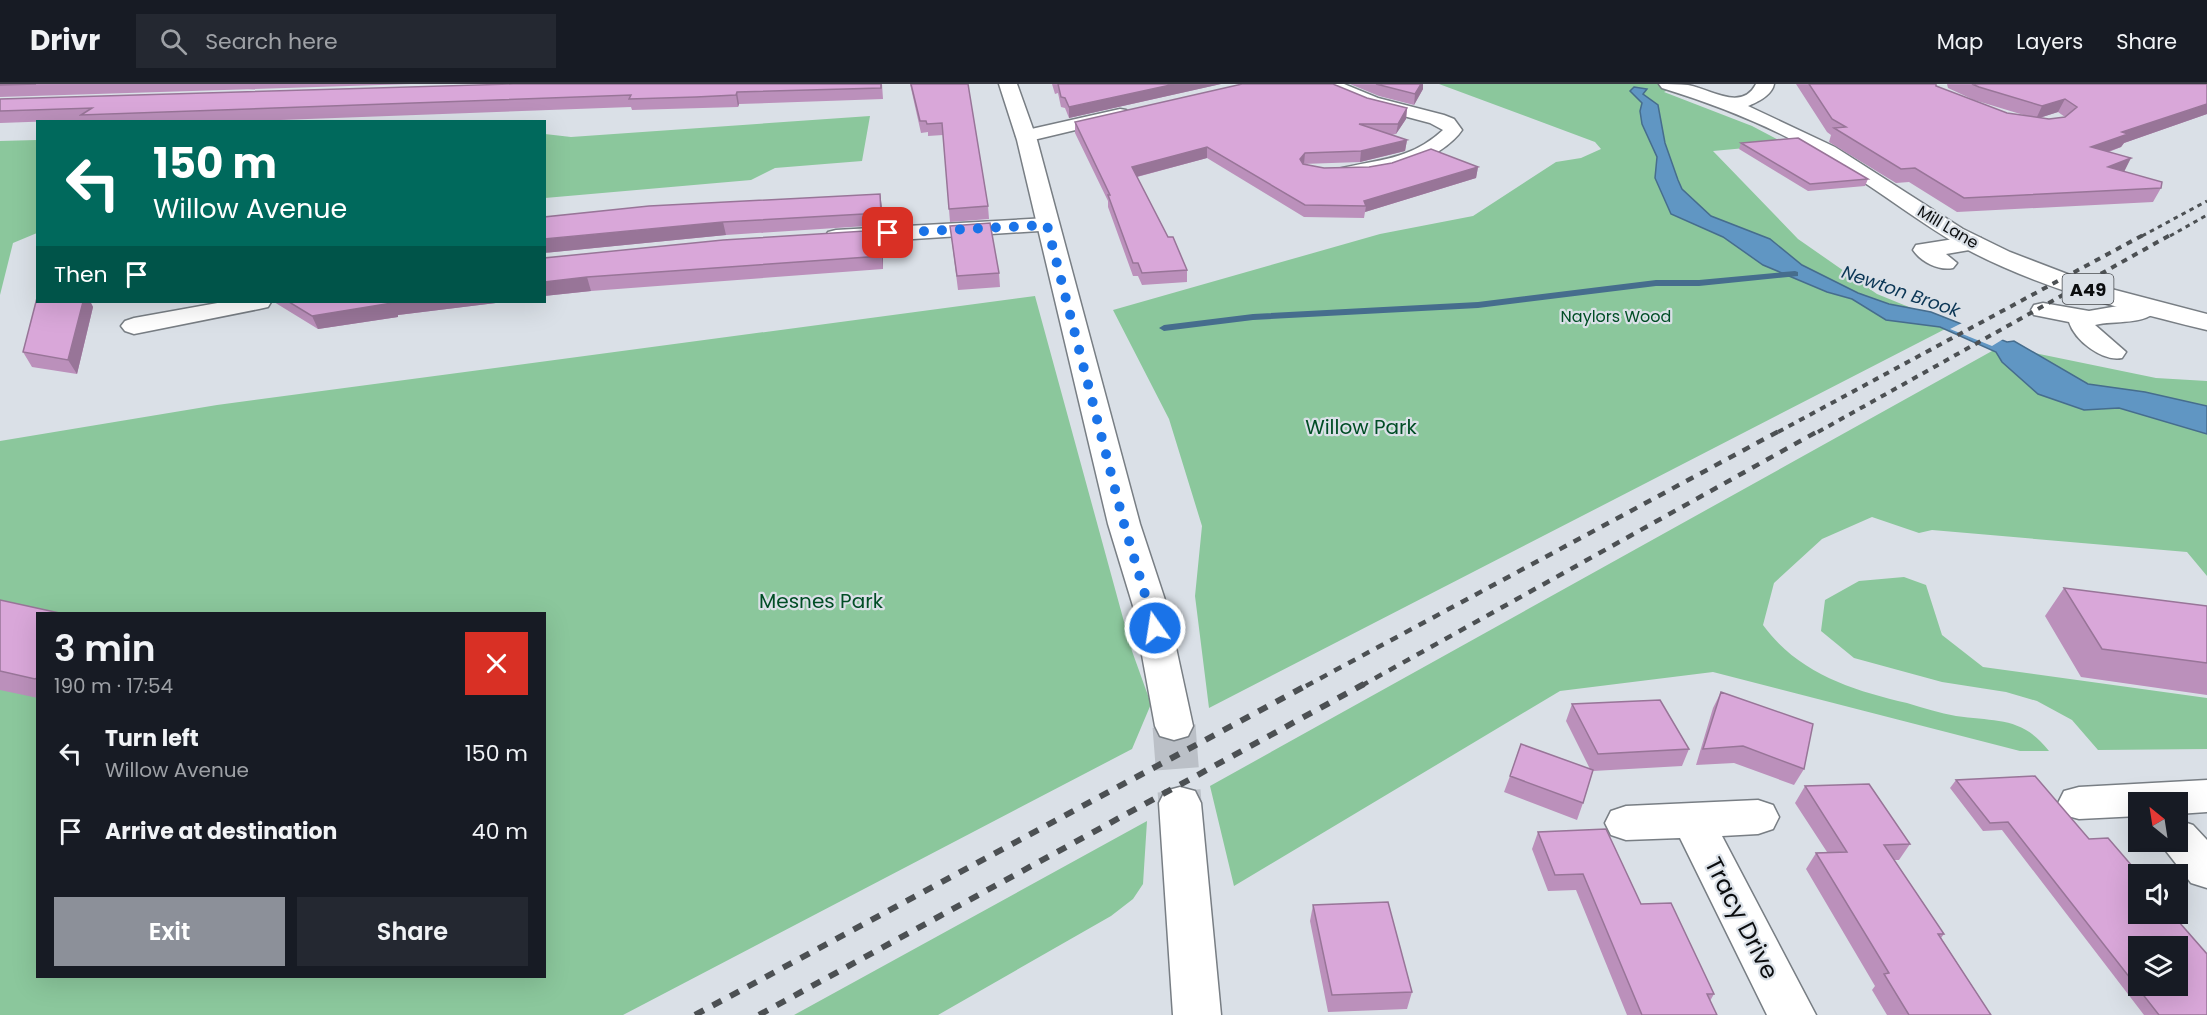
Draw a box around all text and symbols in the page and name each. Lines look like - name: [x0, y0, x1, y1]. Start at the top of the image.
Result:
- search box: [136, 14, 556, 68]
- text: Drivr: [30, 21, 100, 60]
- icon: search: [157, 25, 190, 58]
- text: Search here: [205, 26, 338, 57]
- text: Map: [1937, 27, 1983, 56]
- text: Layers: [2016, 27, 2083, 56]
- text: Share: [2116, 27, 2177, 56]
- text: 150 m: [153, 134, 277, 193]
- icon: left: [54, 144, 132, 222]
- text: Willow Avenue: [153, 190, 347, 227]
- street label: Mill Lane: [1913, 200, 1983, 254]
- pin: [862, 207, 913, 258]
- icon: arrive: [871, 216, 904, 249]
- icon: arrive: [120, 258, 153, 291]
- text: Then: [54, 259, 108, 290]
- water label: Newton Brook: [1839, 259, 1964, 323]
- road number: A49: [2062, 274, 2114, 304]
- park label: Naylors Wood: [1561, 305, 1671, 328]
- park label: Willow Park: [1305, 413, 1418, 441]
- park label: Mesnes Park: [759, 587, 884, 615]
- position arrow: [1123, 596, 1187, 660]
- text: 3 min: [54, 623, 156, 674]
- button: close: [465, 632, 528, 695]
- text: 190 m · 17:54: [54, 672, 173, 700]
- text: Turn left: [105, 723, 199, 754]
- icon: left: [54, 737, 87, 770]
- text: 150 m: [465, 738, 528, 769]
- text: Willow Avenue: [105, 756, 249, 784]
- north arrow: [2128, 792, 2188, 852]
- map controls: [2128, 792, 2188, 996]
- icon: arrive: [54, 815, 87, 848]
- text: Arrive at destination: [105, 816, 337, 847]
- text: 40 m: [472, 816, 528, 847]
- street label: Tracy Drive: [1697, 851, 1787, 985]
- button: sound: [2128, 864, 2188, 924]
- button: Exit: [54, 897, 285, 966]
- button: Share: [297, 897, 528, 966]
- button: layers: [2128, 936, 2188, 996]

